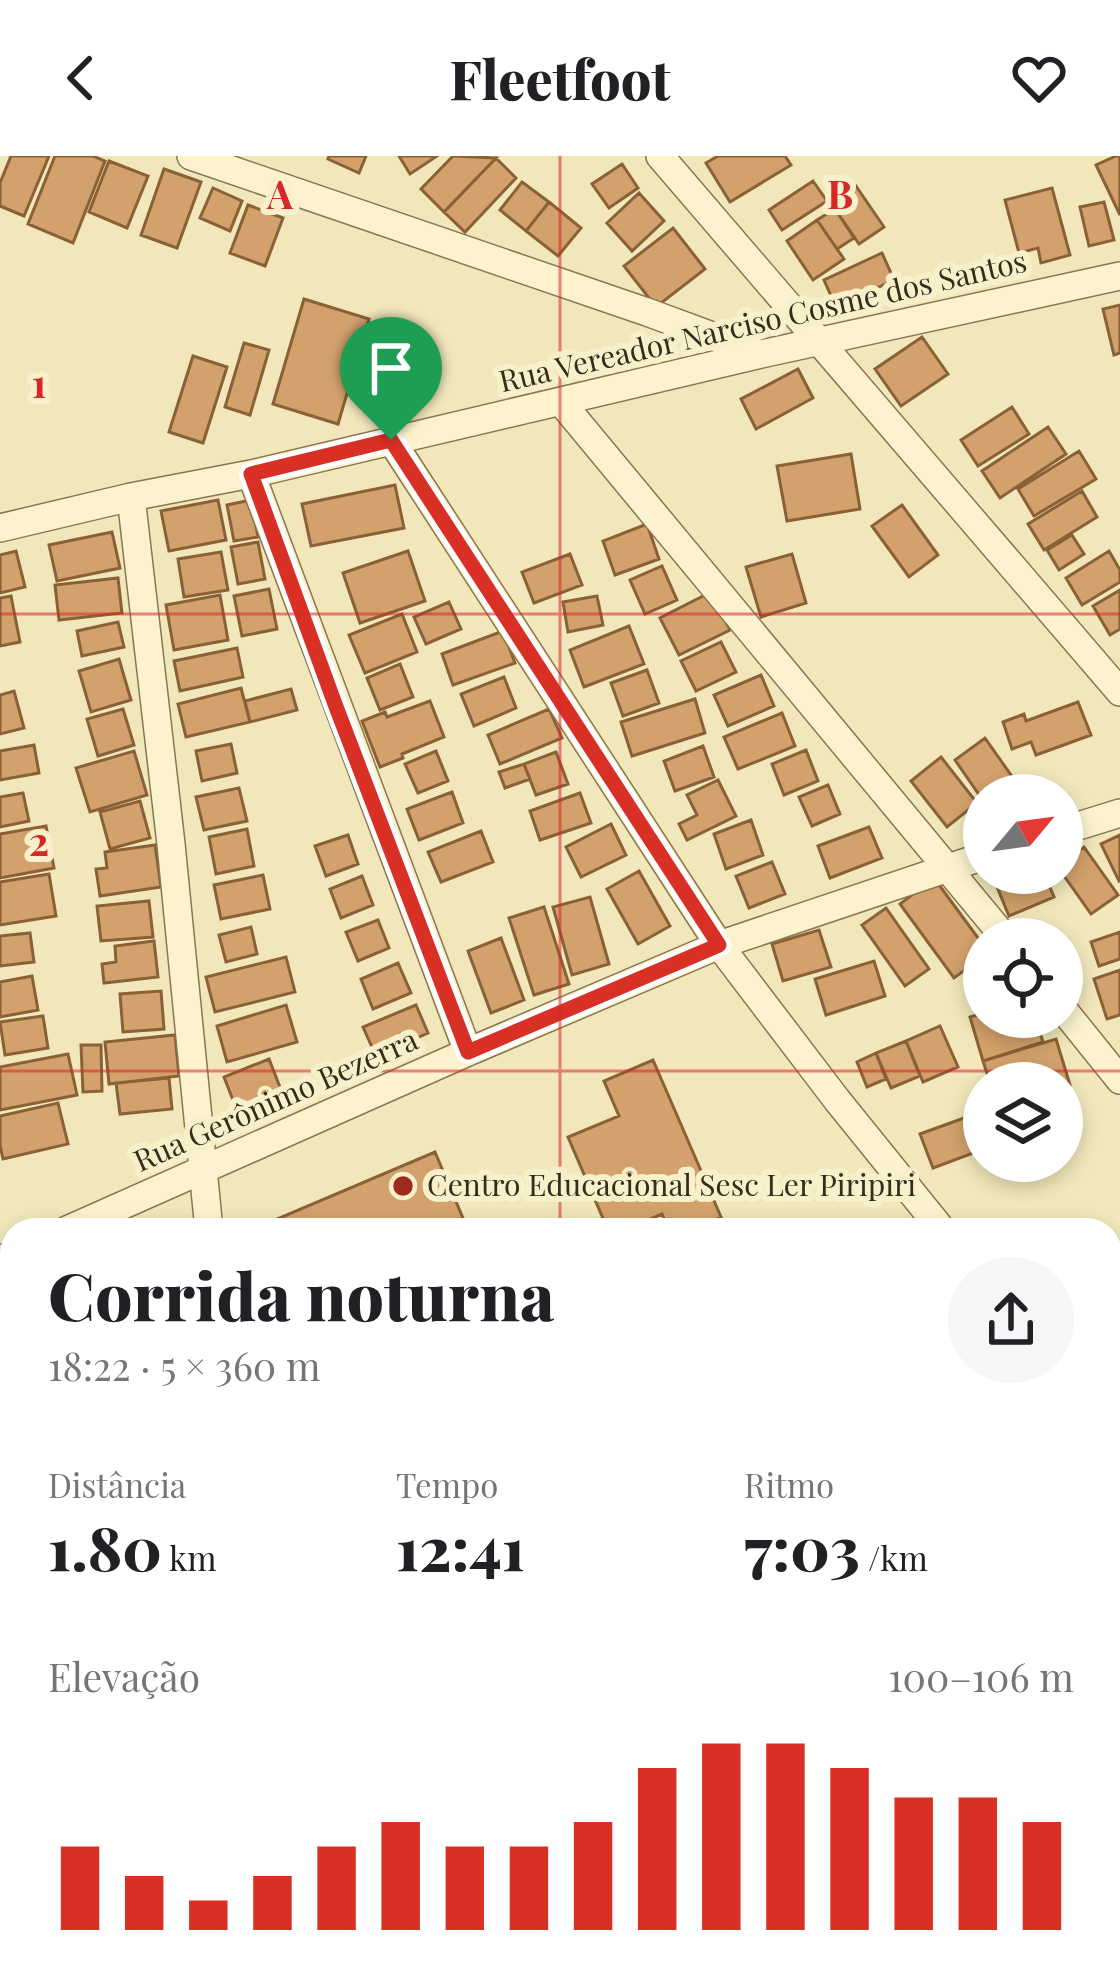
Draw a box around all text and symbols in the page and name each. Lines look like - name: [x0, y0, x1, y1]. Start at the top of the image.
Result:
- text: Fleetfoot: [450, 42, 670, 114]
- icon: back: [48, 45, 114, 111]
- icon: heart: [1006, 45, 1072, 111]
- text: A: [266, 167, 294, 219]
- text: B: [827, 167, 853, 219]
- street label: Rua Vereador Narciso Cosme dos Santos: [495, 240, 1030, 400]
- pin: [340, 317, 442, 440]
- icon: arrive: [358, 335, 424, 401]
- text: 1: [32, 356, 46, 408]
- north arrow: [963, 774, 1083, 894]
- map controls: [963, 774, 1083, 1182]
- text: 2: [29, 814, 49, 866]
- button: locate: [963, 918, 1083, 1038]
- street label: Rua Gerônimo Bezerra: [127, 1019, 423, 1180]
- button: layers: [963, 1062, 1083, 1182]
- place label: Centro Educacional Sesc Ler Piripiri: [427, 1164, 916, 1204]
- marker: Centro Educacional Sesc Ler Piripiri: [390, 1173, 416, 1199]
- text: Corrida noturna: [48, 1250, 555, 1338]
- button: share: [948, 1257, 1074, 1383]
- text: 18:22 · 5 × 360 m: [48, 1339, 321, 1391]
- text: Distância: [48, 1462, 186, 1506]
- text: Tempo: [396, 1462, 498, 1506]
- text: Ritmo: [744, 1462, 834, 1506]
- text: 1.80: [48, 1506, 162, 1586]
- text: 12:41: [396, 1506, 525, 1586]
- text: 7:03: [744, 1506, 860, 1586]
- text: km: [162, 1535, 217, 1579]
- text: /km: [860, 1535, 928, 1579]
- text: Elevação: [48, 1650, 200, 1702]
- text: 100–106 m: [888, 1650, 1074, 1702]

